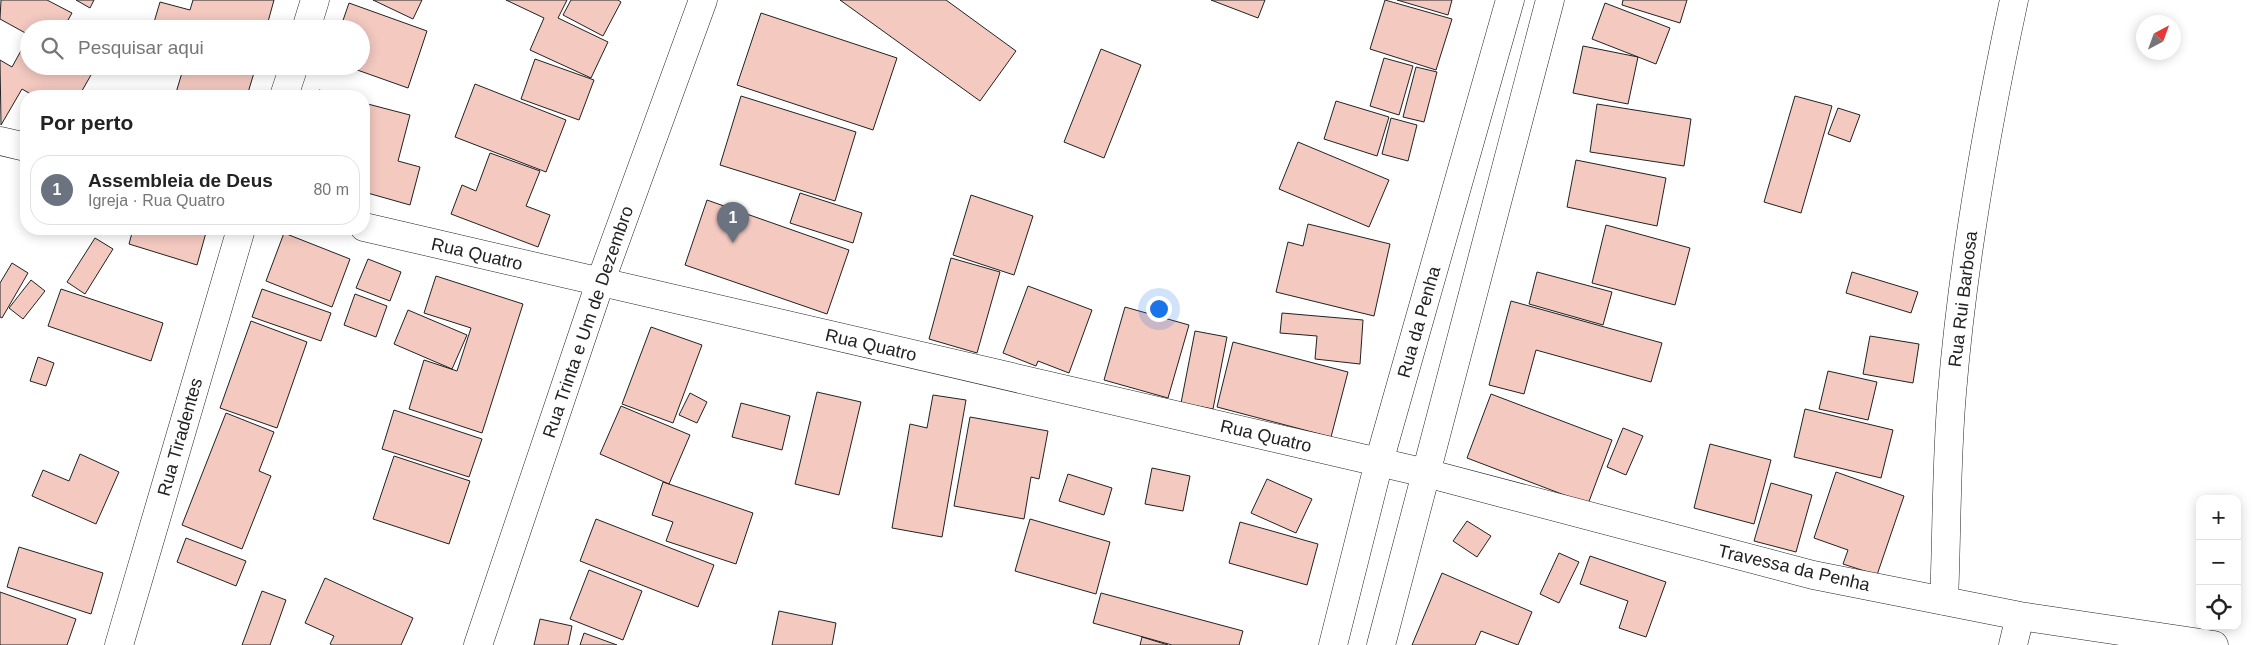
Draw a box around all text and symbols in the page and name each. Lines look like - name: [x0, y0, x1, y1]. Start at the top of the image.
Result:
- north arrow: [2136, 15, 2181, 60]
- search box: [20, 20, 370, 75]
- icon: search: [38, 34, 66, 62]
- text: Pesquisar aqui: [78, 37, 204, 58]
- text: Por perto: [40, 111, 133, 134]
- text: Assembleia de Deus: [88, 170, 273, 191]
- text: 1: [53, 181, 61, 198]
- text: 80 m: [313, 181, 349, 198]
- text: Igreja · Rua Quatro: [88, 192, 225, 209]
- pin: 1: [717, 202, 749, 243]
- street label: Rua Trinta e Um de Dezembro: [539, 203, 637, 441]
- street label: Rua Rui Barbosa: [1945, 229, 1981, 368]
- street label: Rua Quatro: [429, 234, 525, 274]
- street label: Rua da Penha: [1394, 263, 1445, 380]
- your location: [1146, 296, 1172, 322]
- street label: Rua Quatro: [823, 325, 919, 365]
- street label: Rua Tiradentes: [154, 376, 206, 498]
- street label: Rua Quatro: [1218, 416, 1314, 456]
- map controls: [2196, 495, 2241, 630]
- button: +: [2196, 495, 2241, 540]
- button: −: [2196, 540, 2241, 585]
- street label: Travessa da Penha: [1716, 541, 1873, 595]
- button: locate: [2196, 585, 2241, 630]

